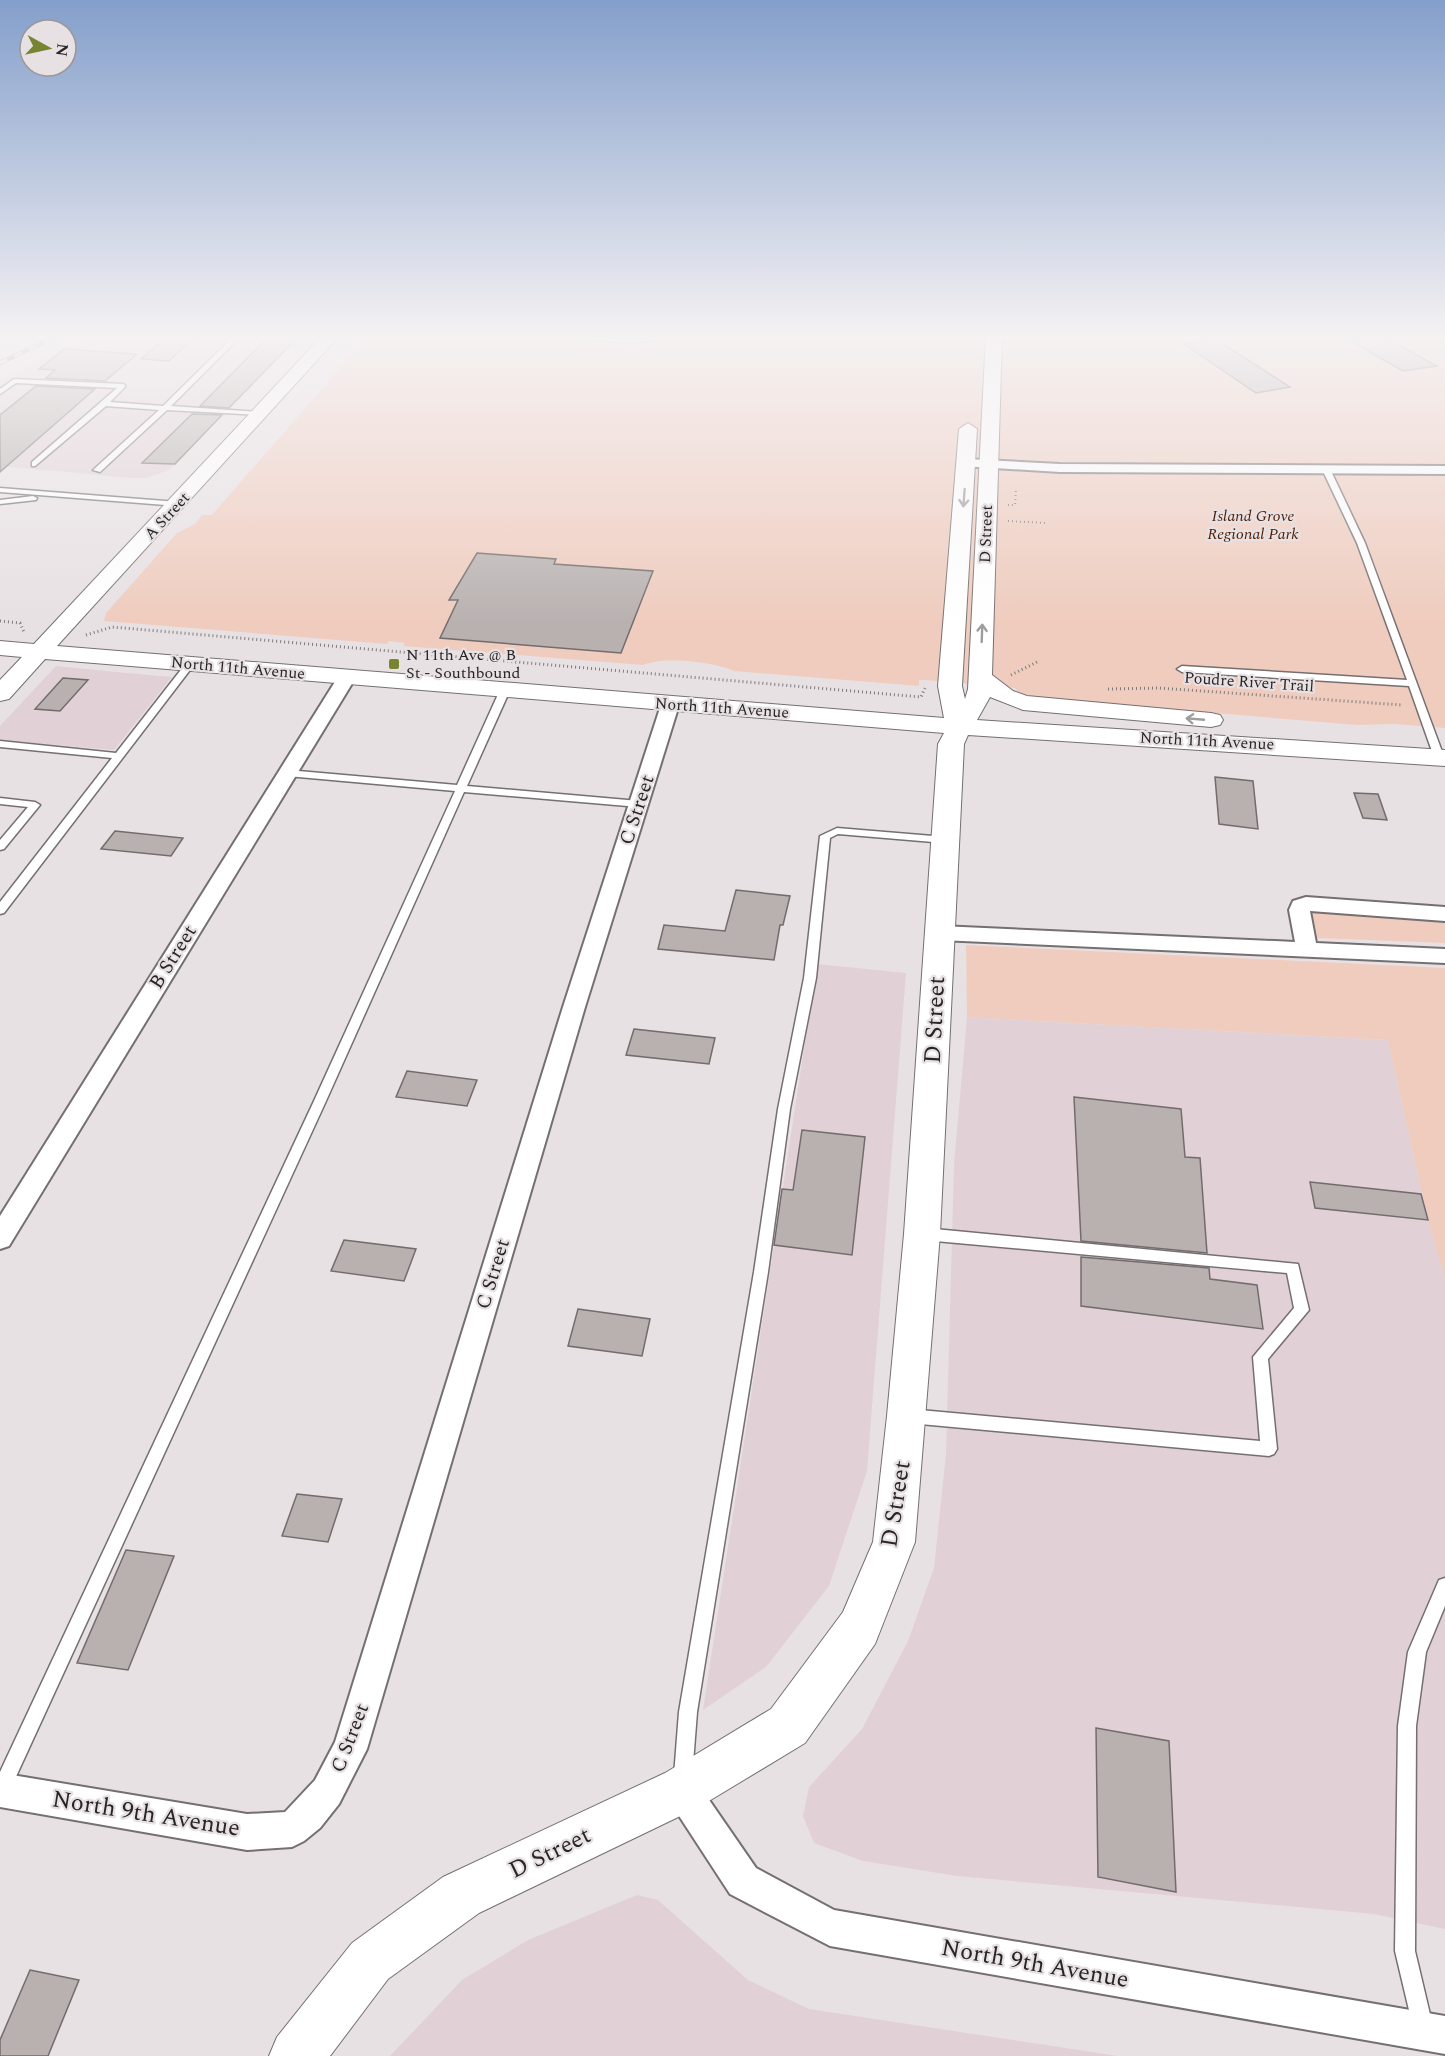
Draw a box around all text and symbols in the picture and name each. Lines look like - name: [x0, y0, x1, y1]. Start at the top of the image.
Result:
- north arrow: [18, 18, 78, 78]
- text: N: [49, 42, 75, 58]
- street label: A Street: [138, 486, 196, 545]
- one-way arrow: [958, 488, 969, 508]
- street label: D Street: [973, 504, 999, 564]
- park label: Island Grove Regional Park: [1207, 504, 1299, 546]
- one-way arrow: [977, 623, 988, 643]
- place label: N 11th Ave @ B St - Southbound: [406, 643, 521, 685]
- street label: North 11th Avenue: [170, 650, 306, 686]
- marker: N 11th Ave @ B St - Southbound: [387, 657, 401, 671]
- street label: Poudre River Trail: [1183, 665, 1315, 699]
- street label: North 11th Avenue: [654, 691, 790, 725]
- one-way arrow: [1186, 713, 1206, 724]
- street label: North 11th Avenue: [1139, 725, 1275, 757]
- street label: C Street: [612, 771, 662, 849]
- street label: B Street: [142, 919, 204, 995]
- street label: D Street: [915, 975, 955, 1065]
- street label: C Street: [468, 1235, 518, 1313]
- street label: D Street: [871, 1458, 921, 1550]
- street label: C Street: [323, 1699, 377, 1777]
- street label: North 9th Avenue: [49, 1781, 243, 1847]
- street label: D Street: [503, 1818, 597, 1888]
- street label: North 9th Avenue: [938, 1930, 1132, 1998]

